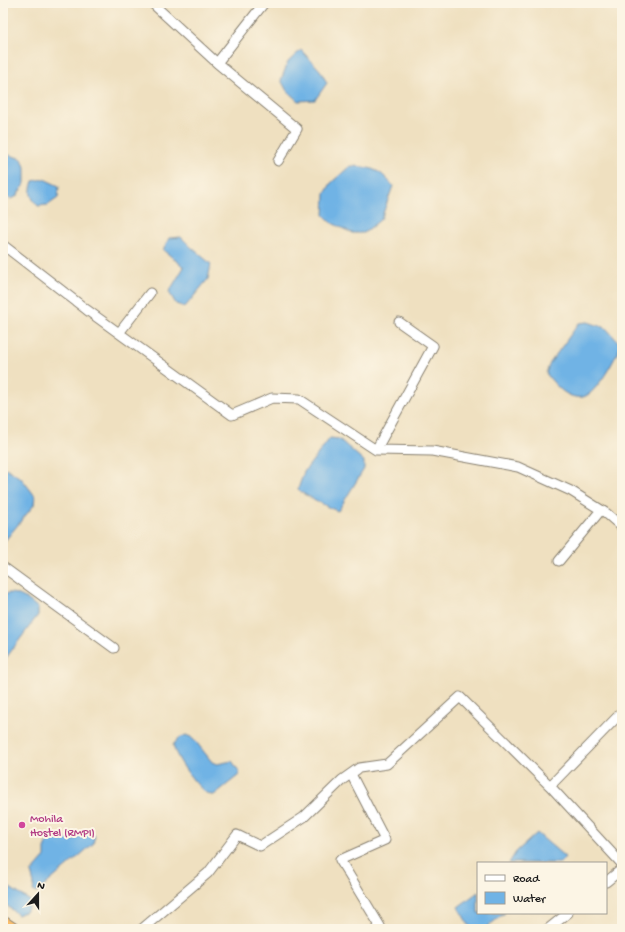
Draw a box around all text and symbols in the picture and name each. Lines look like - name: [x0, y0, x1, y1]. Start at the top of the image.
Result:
- place label: Mohila Hostel (RMPI): [30, 813, 95, 841]
- marker: Mohila Hostel (RMPI): [17, 820, 27, 830]
- legend: [477, 862, 607, 914]
- text: Road: [513, 873, 540, 887]
- north arrow: [18, 874, 58, 914]
- text: N: [35, 880, 46, 893]
- text: Water: [513, 893, 547, 907]

